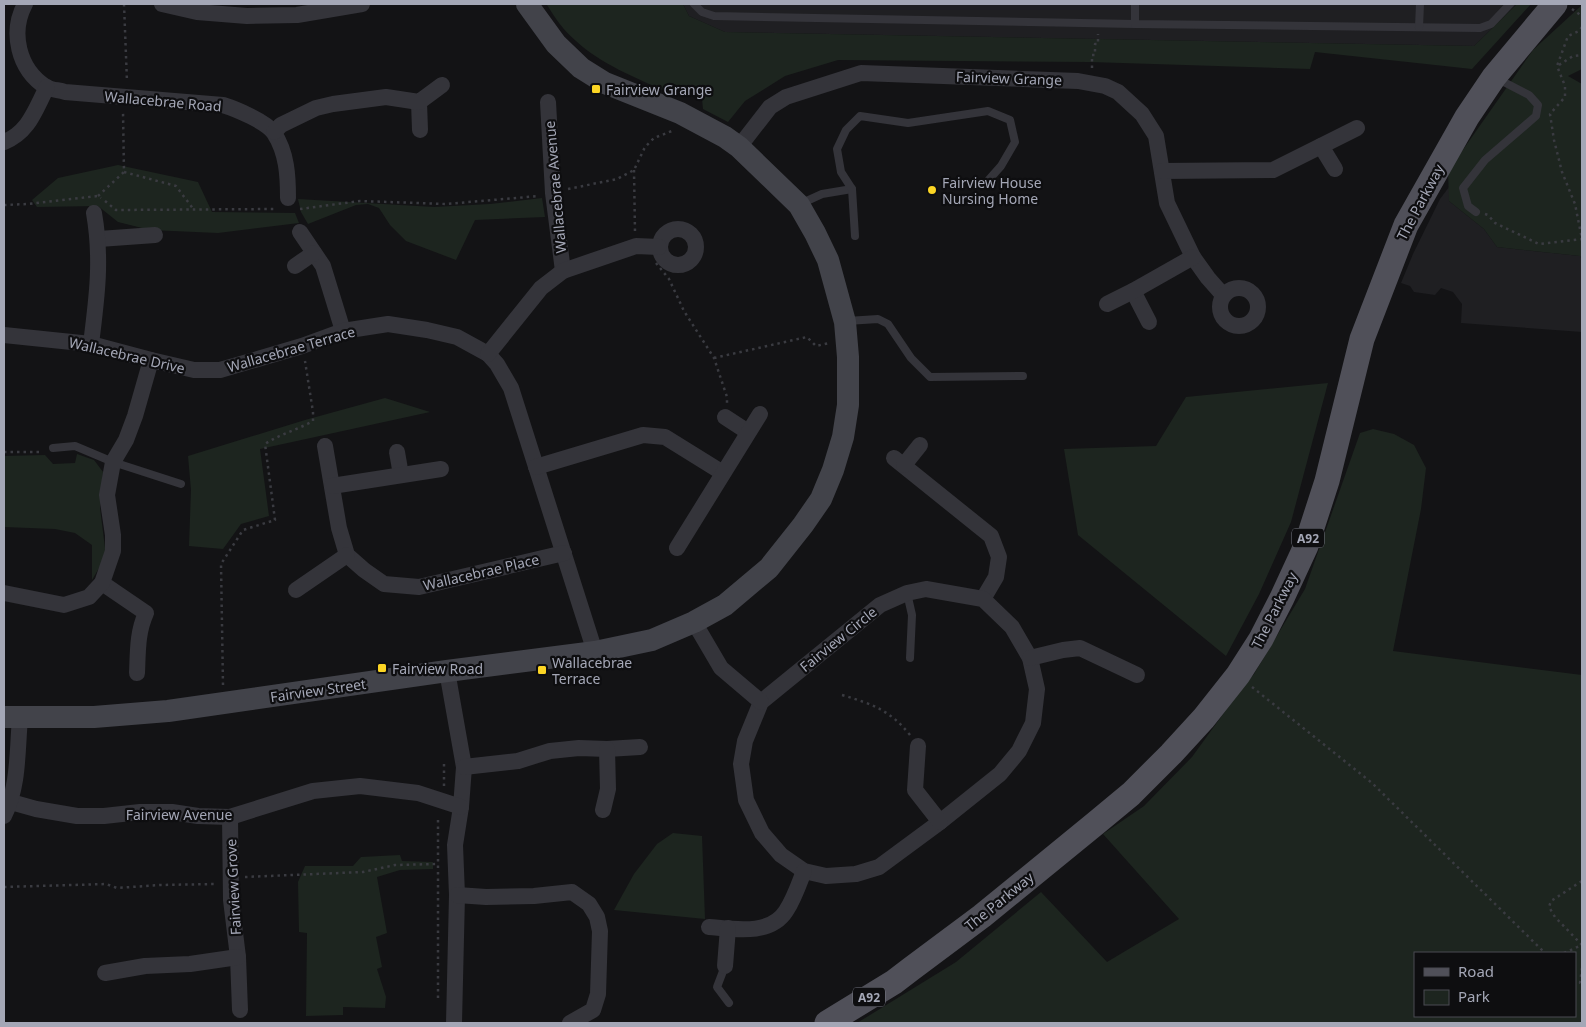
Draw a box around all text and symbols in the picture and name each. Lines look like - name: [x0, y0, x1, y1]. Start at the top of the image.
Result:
- street label: Fairview Grange: [956, 67, 1062, 89]
- place label: Fairview Grange: [606, 80, 712, 99]
- marker: Fairview Grange: [590, 83, 602, 95]
- street label: Wallacebrae Road: [104, 86, 222, 116]
- street label: Wallacebrae Avenue: [540, 120, 570, 254]
- street label: The Parkway: [1392, 160, 1448, 243]
- place label: Fairview House Nursing Home: [942, 173, 1042, 208]
- marker: Fairview House Nursing Home: [926, 184, 938, 196]
- street label: Wallacebrae Terrace: [225, 322, 357, 376]
- street label: Wallacebrae Drive: [67, 332, 187, 378]
- road number: A92: [1292, 528, 1324, 548]
- street label: Wallacebrae Place: [421, 549, 541, 595]
- street label: The Parkway: [1247, 568, 1302, 652]
- street label: Fairview Circle: [796, 602, 880, 676]
- place label: Wallacebrae Terrace: [552, 653, 632, 688]
- place label: Fairview Road: [392, 659, 483, 678]
- marker: Fairview Road: [376, 662, 388, 674]
- marker: Wallacebrae Terrace: [536, 664, 548, 676]
- street label: Fairview Street: [269, 674, 367, 706]
- street label: Fairview Avenue: [126, 805, 232, 824]
- street label: Fairview Grove: [221, 838, 245, 936]
- street label: The Parkway: [961, 867, 1038, 935]
- legend: [1414, 952, 1576, 1017]
- text: Road: [1458, 961, 1494, 981]
- text: Park: [1458, 986, 1490, 1006]
- road number: A92: [853, 988, 885, 1006]

